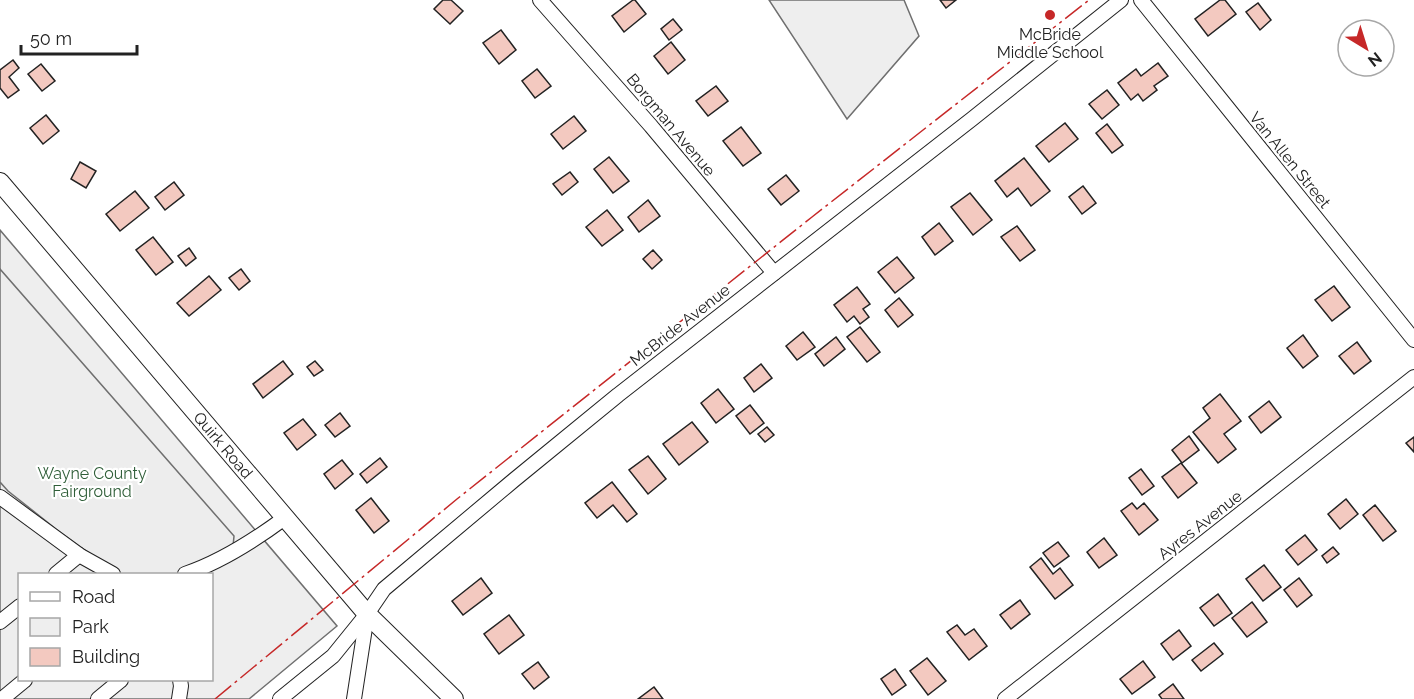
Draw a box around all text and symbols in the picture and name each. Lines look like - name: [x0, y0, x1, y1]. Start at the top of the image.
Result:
- marker: McBride Middle School: [1043, 8, 1057, 22]
- scale bar: [21, 18, 136, 56]
- north arrow: [1336, 18, 1396, 78]
- place label: McBride Middle School: [997, 25, 1104, 62]
- text: 50 m: [30, 28, 72, 49]
- text: N: [1364, 48, 1386, 71]
- street label: Borgman Avenue: [623, 70, 719, 180]
- street label: Van Allen Street: [1245, 108, 1335, 212]
- street label: McBride Avenue: [626, 280, 734, 370]
- street label: Quirk Road: [190, 408, 257, 482]
- park label: Wayne County Fairground: [37, 464, 147, 501]
- street label: Ayres Avenue: [1154, 486, 1246, 564]
- legend: [18, 573, 213, 681]
- text: Road: [72, 586, 115, 607]
- text: Park: [72, 616, 109, 637]
- text: Building: [72, 646, 140, 667]

